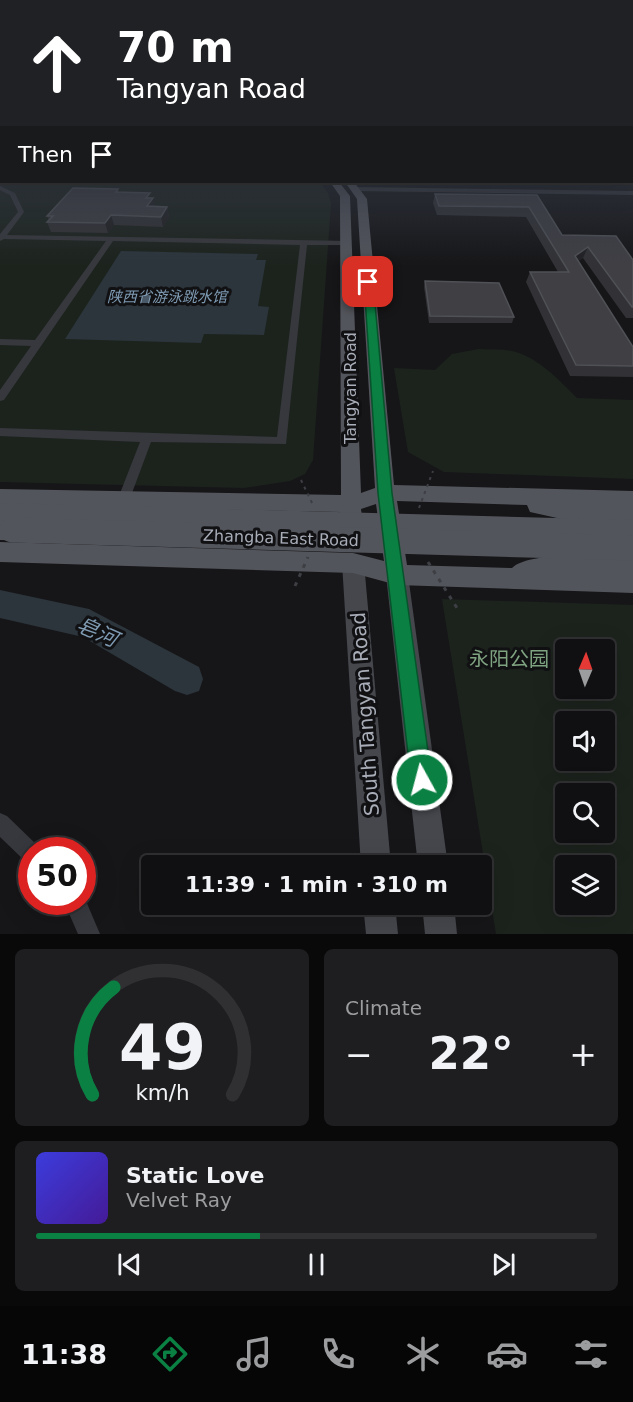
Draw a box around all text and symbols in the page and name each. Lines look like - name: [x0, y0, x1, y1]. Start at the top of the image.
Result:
- text: 70 m: [117, 23, 234, 72]
- icon: ahead: [18, 24, 96, 102]
- text: Tangyan Road: [117, 73, 306, 104]
- icon: arrive: [85, 138, 118, 171]
- text: Then: [18, 142, 73, 167]
- pin: [342, 256, 393, 307]
- icon: arrive: [351, 265, 384, 298]
- water label: 陕西省游泳跳水馆: [107, 288, 229, 306]
- street label: Tangyan Road: [341, 332, 360, 445]
- street label: Zhangba East Road: [203, 526, 359, 550]
- street label: South Tangyan Road: [346, 611, 384, 817]
- water label: 皂河: [73, 612, 125, 653]
- north arrow: [555, 639, 615, 699]
- map controls: [555, 639, 615, 915]
- park label: 永阳公园: [469, 647, 549, 671]
- button: sound: [555, 711, 615, 771]
- position arrow: [390, 748, 454, 812]
- button: search: [555, 783, 615, 843]
- speed limit sign: 50: [18, 837, 96, 915]
- button: layers: [555, 855, 615, 915]
- text: 11:39 · 1 min · 310 m: [185, 872, 448, 897]
- text: Climate: [345, 996, 422, 1020]
- text: 49: [119, 1011, 205, 1084]
- text: 22°: [428, 1027, 514, 1080]
- text: −: [345, 1035, 373, 1074]
- text: +: [569, 1035, 597, 1074]
- text: km/h: [135, 1080, 189, 1105]
- text: Static Love: [126, 1163, 264, 1188]
- text: Velvet Ray: [126, 1188, 232, 1212]
- icon: previous: [113, 1248, 146, 1281]
- icon: pause: [300, 1248, 333, 1281]
- icon: next: [487, 1248, 520, 1281]
- icon: directions: [149, 1333, 191, 1375]
- icon: music: [233, 1333, 275, 1375]
- icon: phone: [317, 1333, 359, 1375]
- icon: climate: [402, 1333, 444, 1375]
- icon: car: [486, 1333, 528, 1375]
- icon: filters: [570, 1333, 612, 1375]
- text: 11:38: [21, 1339, 107, 1370]

